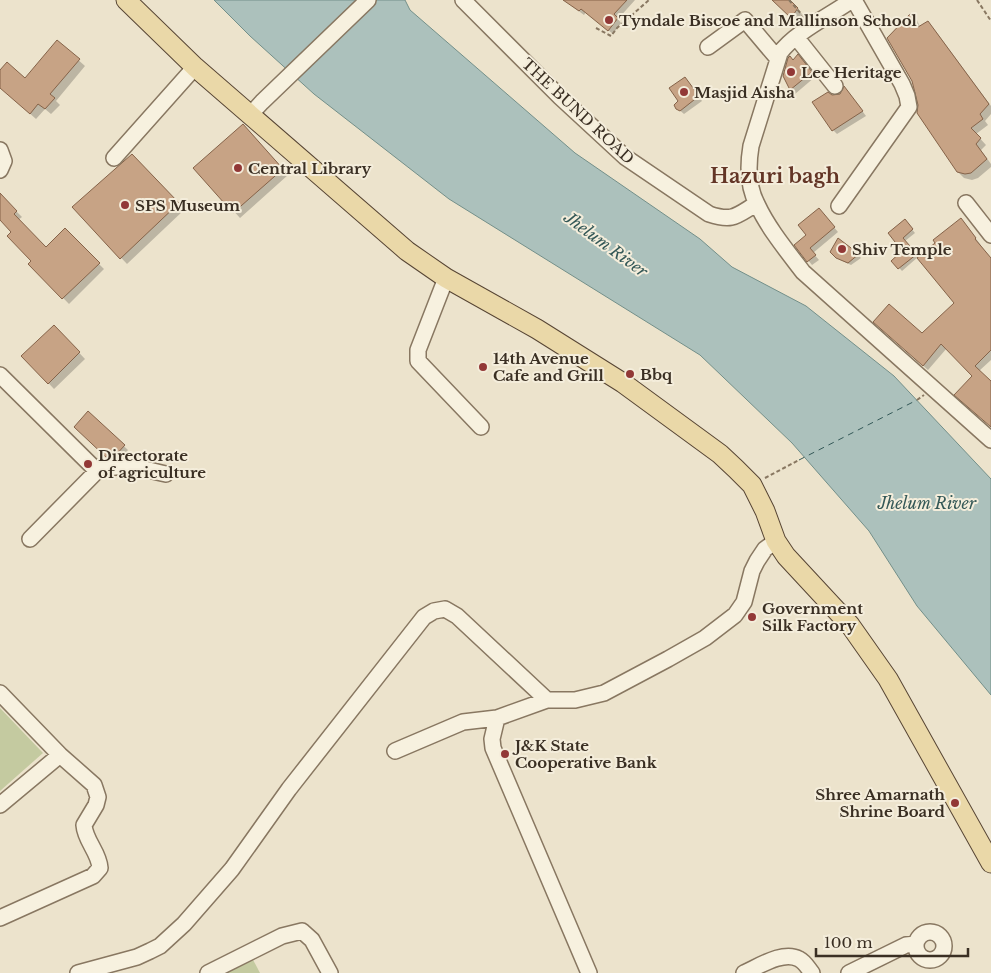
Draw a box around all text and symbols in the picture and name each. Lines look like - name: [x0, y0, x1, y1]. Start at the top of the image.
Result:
- place label: Tyndale Biscoe and Mallinson School: [619, 11, 918, 30]
- marker: Tyndale Biscoe and Mallinson School: [603, 14, 615, 26]
- street label: THE BUND ROAD: [518, 54, 638, 168]
- place label: Lee Heritage: [801, 63, 902, 82]
- marker: Lee Heritage: [785, 66, 797, 78]
- place label: Masjid Aisha: [694, 83, 795, 102]
- marker: Masjid Aisha: [678, 86, 690, 98]
- place label: Central Library: [248, 159, 372, 178]
- marker: Central Library: [232, 162, 244, 174]
- district label: Hazuri bagh: [710, 164, 841, 188]
- place label: SPS Museum: [135, 196, 241, 215]
- marker: SPS Museum: [119, 199, 131, 211]
- water label: Jhelum River: [560, 206, 652, 281]
- place label: Shiv Temple: [852, 240, 952, 259]
- marker: Shiv Temple: [836, 243, 848, 255]
- place label: 14th Avenue Cafe and Grill: [493, 349, 604, 385]
- marker: 14th Avenue Cafe and Grill: [477, 361, 489, 373]
- place label: Bbq: [640, 365, 673, 384]
- marker: Bbq: [624, 368, 636, 380]
- place label: Directorate of agriculture: [98, 446, 206, 482]
- marker: Directorate of agriculture: [82, 458, 94, 470]
- water label: Jhelum River: [877, 493, 977, 513]
- place label: Government Silk Factory: [762, 599, 863, 635]
- marker: Government Silk Factory: [746, 611, 758, 623]
- place label: J&K State Cooperative Bank: [512, 736, 658, 772]
- marker: J&K State Cooperative Bank: [499, 748, 511, 760]
- place label: Shree Amarnath Shrine Board: [815, 785, 946, 821]
- marker: Shree Amarnath Shrine Board: [949, 797, 961, 809]
- scale bar: [816, 926, 968, 958]
- text: 100 m: [824, 933, 873, 952]

